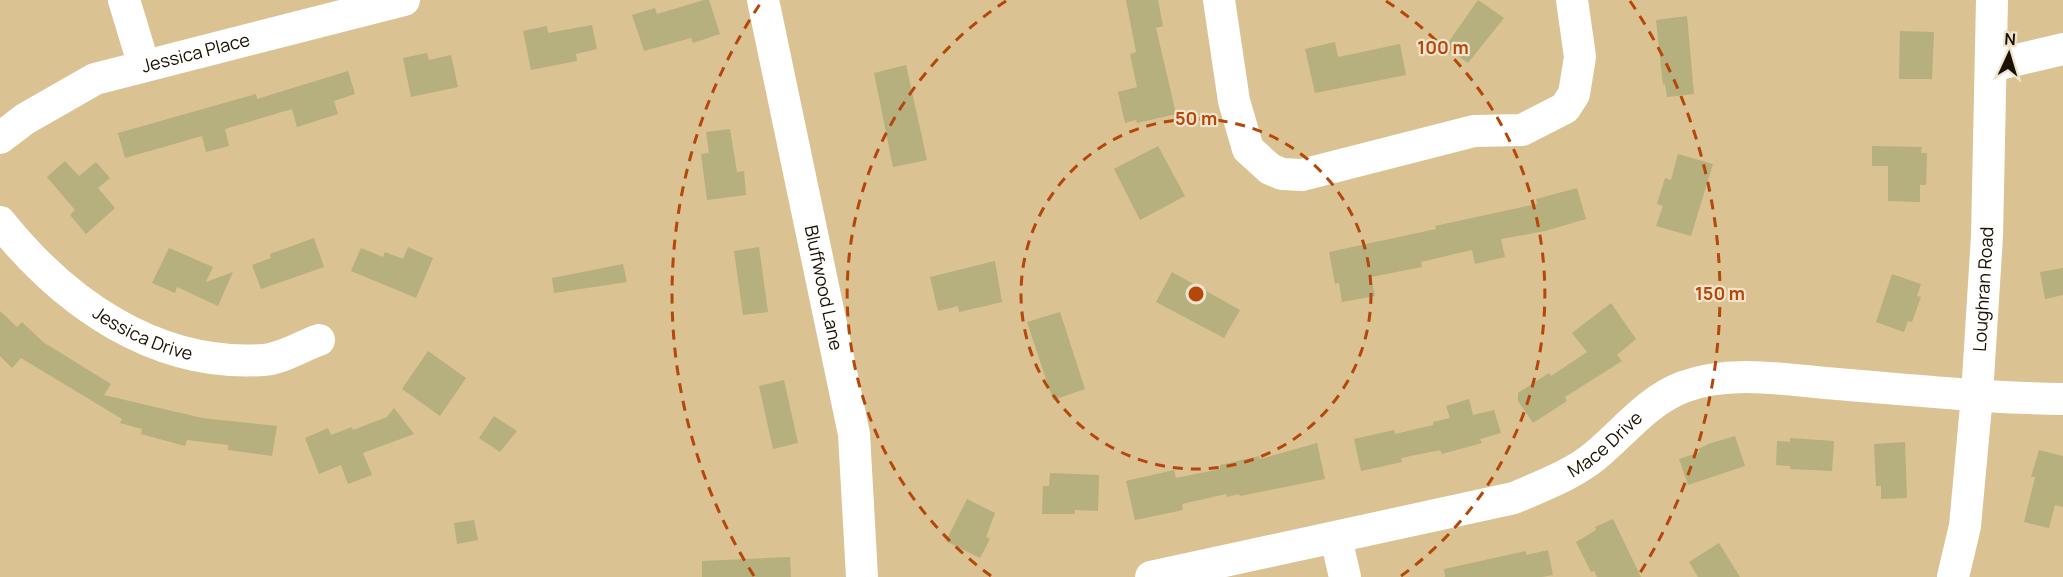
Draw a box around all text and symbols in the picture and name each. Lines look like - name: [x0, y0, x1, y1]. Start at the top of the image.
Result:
- north arrow: [1979, 24, 2039, 84]
- street label: Jessica Place: [139, 27, 252, 78]
- text: N: [2004, 28, 2017, 50]
- text: 100 m: [1417, 35, 1469, 59]
- text: 50 m: [1175, 106, 1217, 130]
- street label: Bluffwood Lane: [800, 223, 849, 352]
- street label: Loughran Road: [1967, 226, 1998, 352]
- text: 150 m: [1695, 281, 1745, 305]
- centre of rings: [1186, 284, 1206, 304]
- street label: Jessica Drive: [88, 300, 195, 365]
- street label: Mace Drive: [1563, 405, 1647, 482]

